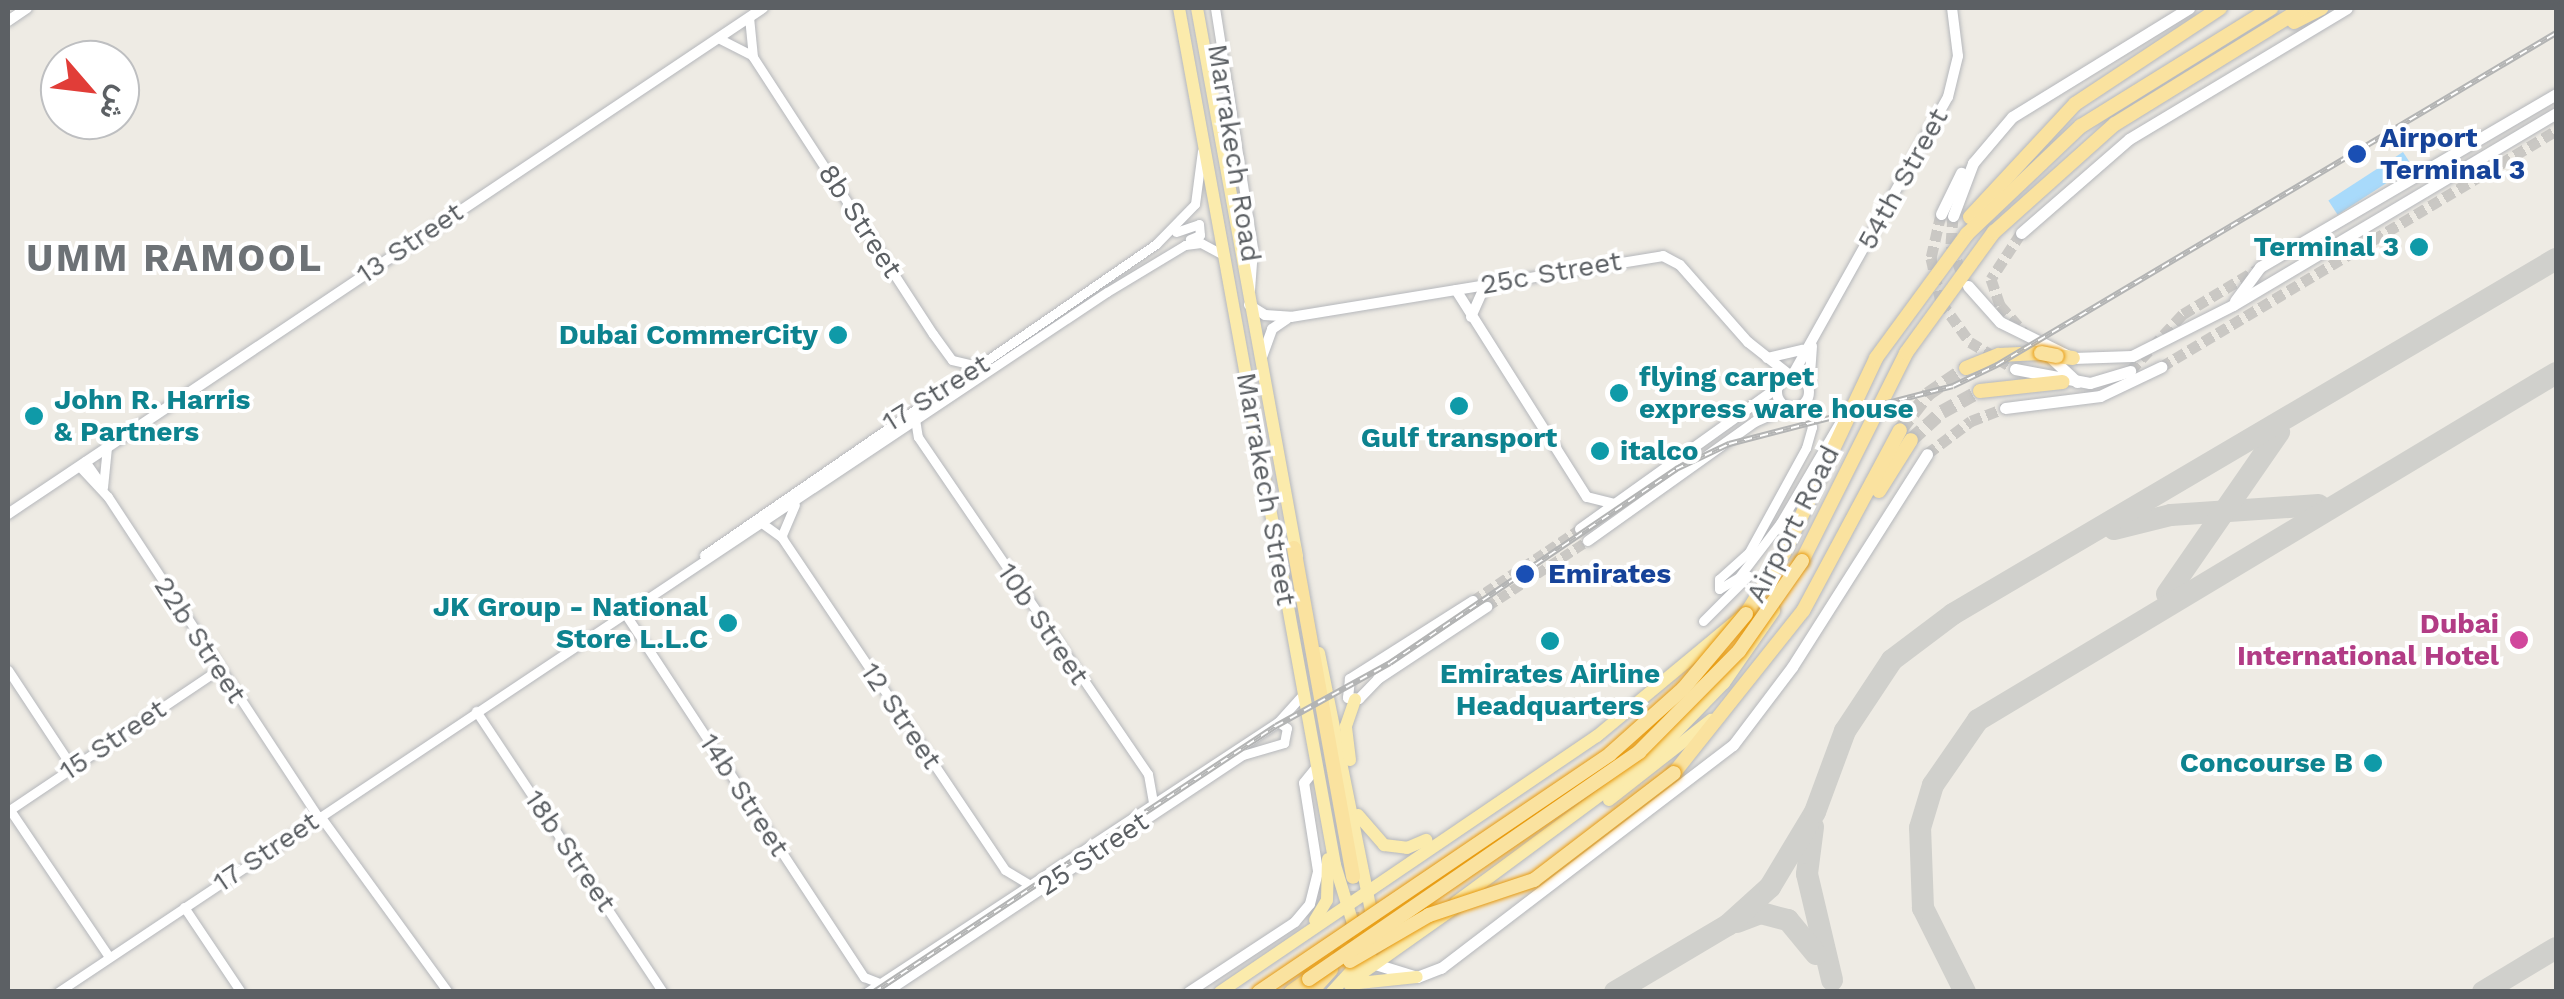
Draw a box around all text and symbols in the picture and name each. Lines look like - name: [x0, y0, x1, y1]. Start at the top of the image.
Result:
- north arrow: [40, 40, 140, 140]
- street label: Marrakech Road: [1200, 42, 1268, 264]
- text: ش: [93, 81, 138, 126]
- street label: 54th Street: [1850, 103, 1956, 255]
- place label: Airport Terminal 3: [2380, 121, 2526, 187]
- marker: Airport Terminal 3: [2344, 141, 2370, 167]
- street label: 8b Street: [811, 158, 909, 284]
- street label: 13 Street: [350, 195, 470, 291]
- place label: Terminal 3: [2253, 230, 2399, 264]
- district label: UMM RAMOOL: [26, 236, 324, 282]
- marker: Terminal 3: [2408, 236, 2430, 258]
- street label: 25c Street: [1478, 244, 1624, 302]
- place label: Dubai CommerCity: [559, 318, 818, 352]
- marker: Dubai CommerCity: [827, 324, 849, 346]
- street label: 17 Street: [876, 347, 996, 439]
- place label: flying carpet express ware house: [1639, 360, 1914, 426]
- street label: Marrakech Street: [1229, 370, 1303, 608]
- marker: flying carpet express ware house: [1608, 382, 1630, 404]
- place label: John R. Harris & Partners: [54, 383, 250, 449]
- marker: Gulf transport: [1448, 395, 1470, 417]
- marker: John R. Harris & Partners: [23, 405, 45, 427]
- place label: Gulf transport: [1360, 421, 1558, 455]
- place label: italco: [1620, 434, 1699, 468]
- marker: italco: [1589, 440, 1611, 462]
- street label: Airport Road: [1739, 440, 1847, 608]
- street label: 10b Street: [990, 557, 1096, 691]
- place label: Emirates: [1548, 557, 1671, 591]
- marker: Emirates: [1512, 561, 1538, 587]
- street label: 22b Street: [147, 570, 253, 710]
- place label: JK Group - National Store L.L.C: [433, 590, 708, 656]
- place label: Dubai International Hotel: [2237, 607, 2499, 673]
- marker: JK Group - National Store L.L.C: [717, 612, 739, 634]
- marker: Dubai International Hotel: [2508, 629, 2530, 651]
- marker: Emirates Airline Headquarters: [1539, 630, 1561, 652]
- street label: 12 Street: [853, 656, 949, 776]
- place label: Emirates Airline Headquarters: [1439, 657, 1661, 723]
- street label: 15 Street: [53, 692, 173, 788]
- street label: 14b Street: [692, 727, 796, 863]
- place label: Concourse B: [2180, 746, 2353, 780]
- marker: Concourse B: [2362, 752, 2384, 774]
- street label: 18b Street: [517, 784, 623, 918]
- street label: 17 Street: [207, 804, 325, 900]
- street label: 25 Street: [1031, 805, 1155, 903]

